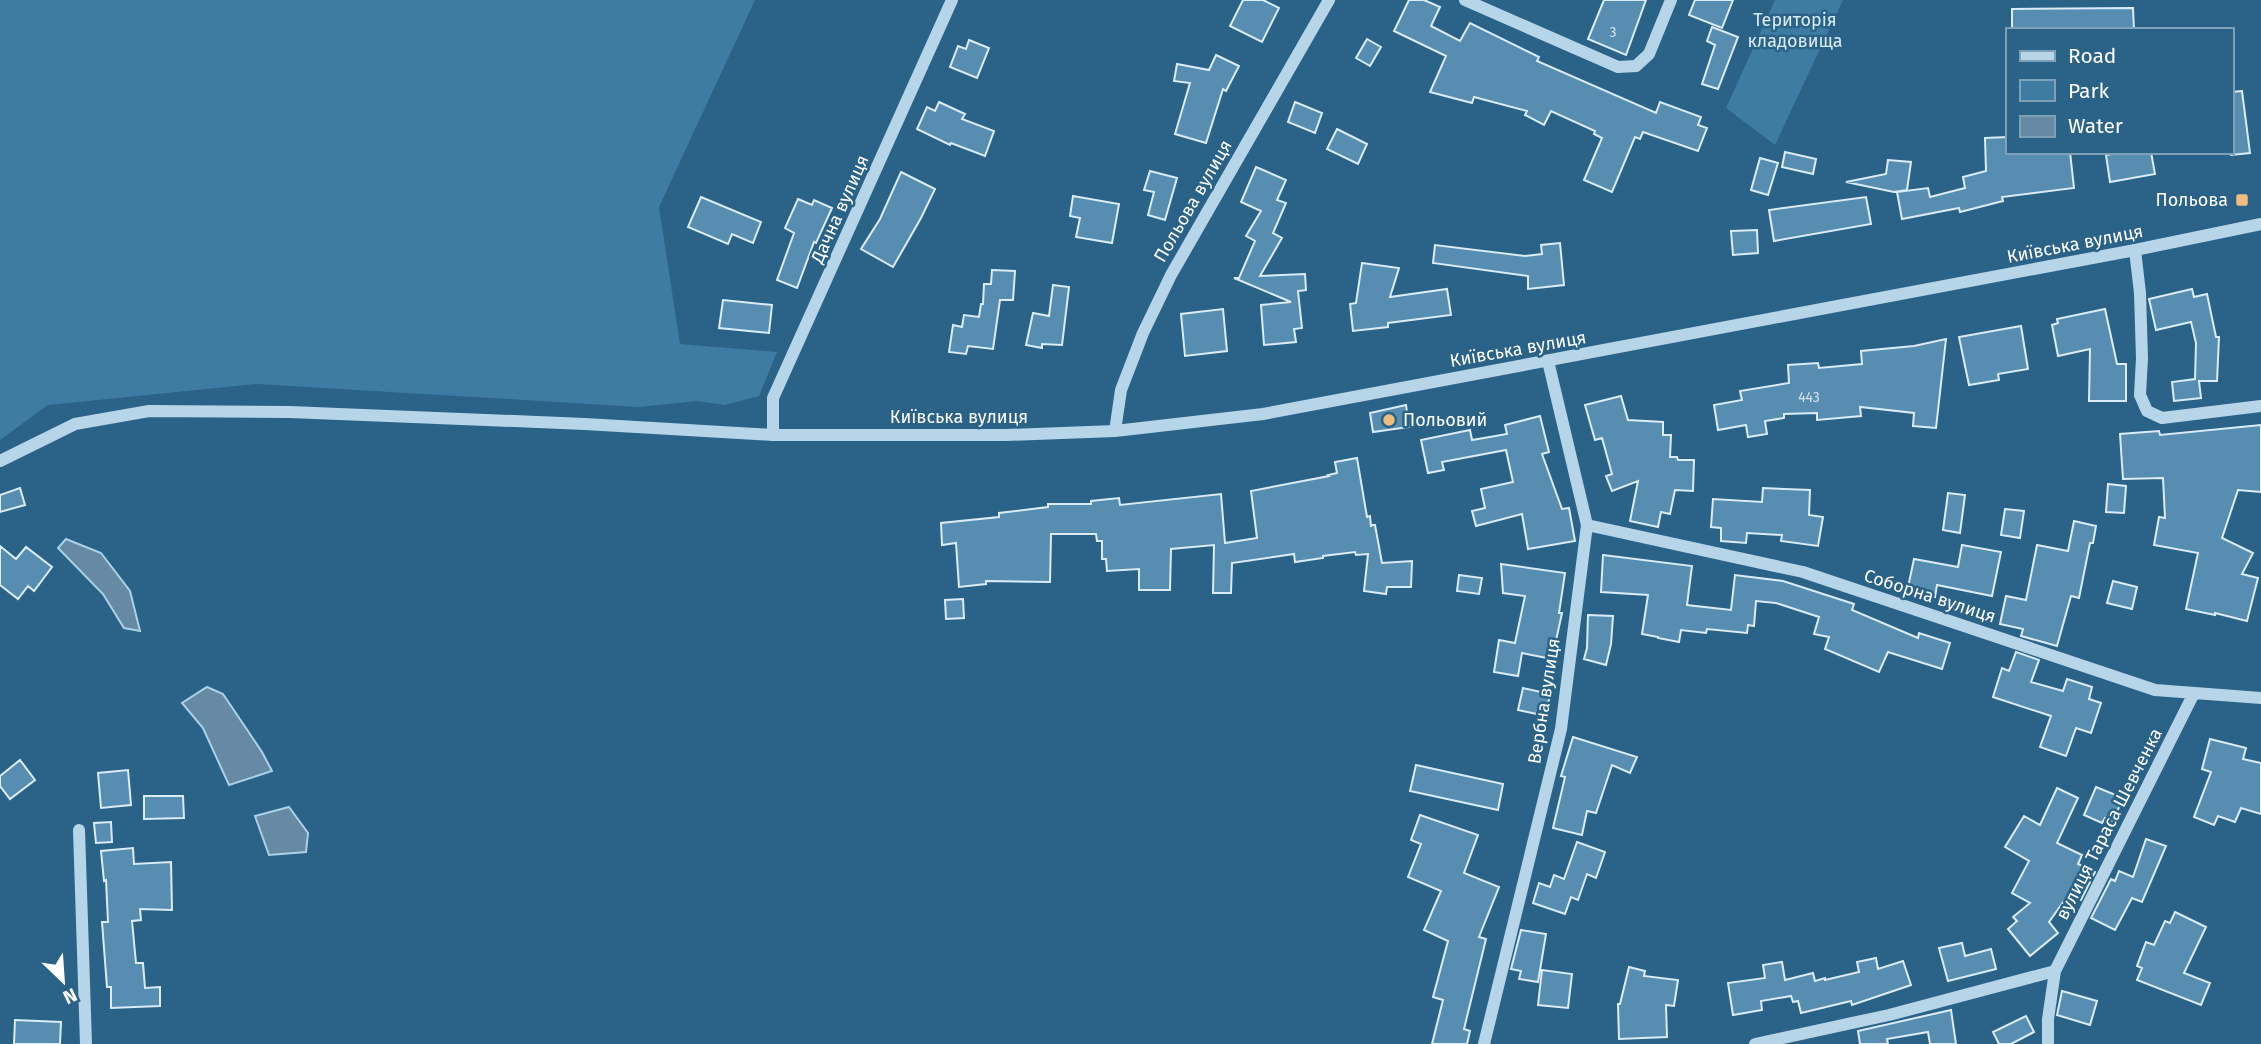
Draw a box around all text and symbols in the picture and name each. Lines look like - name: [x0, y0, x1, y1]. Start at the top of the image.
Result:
- park label: Територія кладовища: [1747, 9, 1843, 52]
- house number: 3: [1610, 24, 1617, 41]
- legend: [2006, 28, 2233, 154]
- text: Road: [2068, 43, 2116, 69]
- text: Park: [2068, 78, 2110, 104]
- text: Water: [2068, 113, 2123, 139]
- street label: Польова вулиця: [1149, 136, 1237, 266]
- street label: Дачна вулиця: [806, 151, 874, 267]
- place label: Польова: [2156, 189, 2228, 211]
- marker: Польова: [2234, 192, 2250, 208]
- street label: Київська вулиця: [2005, 220, 2145, 268]
- street label: Київська вулиця: [1448, 326, 1588, 372]
- house number: 443: [1798, 389, 1820, 406]
- street label: Київська вулиця: [890, 406, 1028, 428]
- place label: Польовий: [1403, 409, 1487, 431]
- marker: Польовий: [1381, 412, 1397, 428]
- street label: Соборна вулиця: [1861, 564, 1999, 628]
- street label: Вербна вулиця: [1523, 636, 1565, 766]
- street label: вулиця Тараса Шевченка: [2051, 725, 2167, 923]
- north arrow: [28, 946, 98, 1016]
- text: N: [59, 983, 81, 1009]

